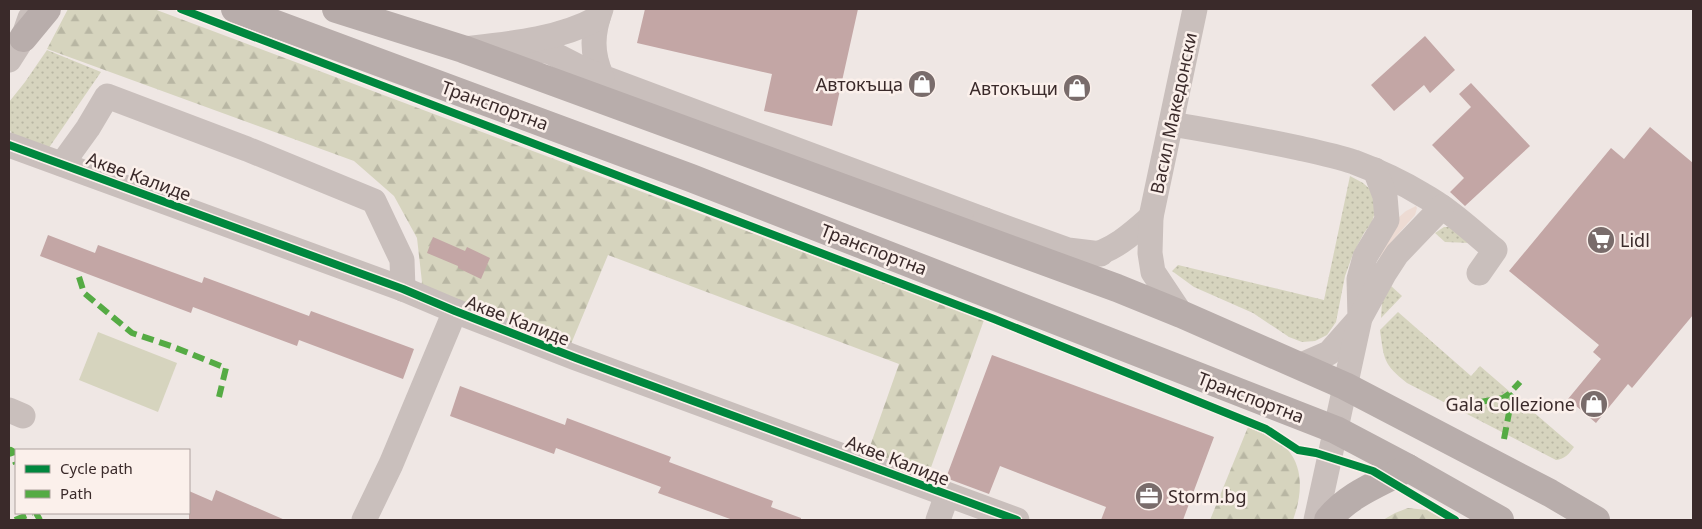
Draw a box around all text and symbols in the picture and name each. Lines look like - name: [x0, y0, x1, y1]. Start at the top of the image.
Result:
- street label: Васил Македонски: [1144, 30, 1202, 196]
- shop icon: Автокъща: [907, 69, 937, 99]
- place label: Автокъща: [816, 72, 903, 96]
- shop icon: Автокъщи: [1062, 73, 1092, 103]
- street label: Транспортна: [438, 75, 552, 135]
- place label: Автокъщи: [970, 76, 1058, 100]
- street label: Акве Калиде: [83, 146, 195, 206]
- street label: Транспортна: [817, 218, 931, 280]
- supermarket icon: Lidl: [1586, 225, 1616, 255]
- place label: Lidl: [1620, 228, 1650, 252]
- street label: Акве Калиде: [463, 289, 573, 351]
- street label: Транспортна: [1194, 366, 1308, 428]
- shop icon: Gala Collezione: [1579, 389, 1609, 419]
- place label: Gala Collezione: [1446, 392, 1575, 416]
- street label: Акве Калиде: [843, 429, 953, 491]
- legend: [15, 449, 190, 514]
- text: Cycle path: [60, 458, 133, 478]
- office icon: Storm.bg: [1134, 481, 1164, 511]
- text: Path: [60, 483, 92, 503]
- place label: Storm.bg: [1168, 484, 1247, 508]

